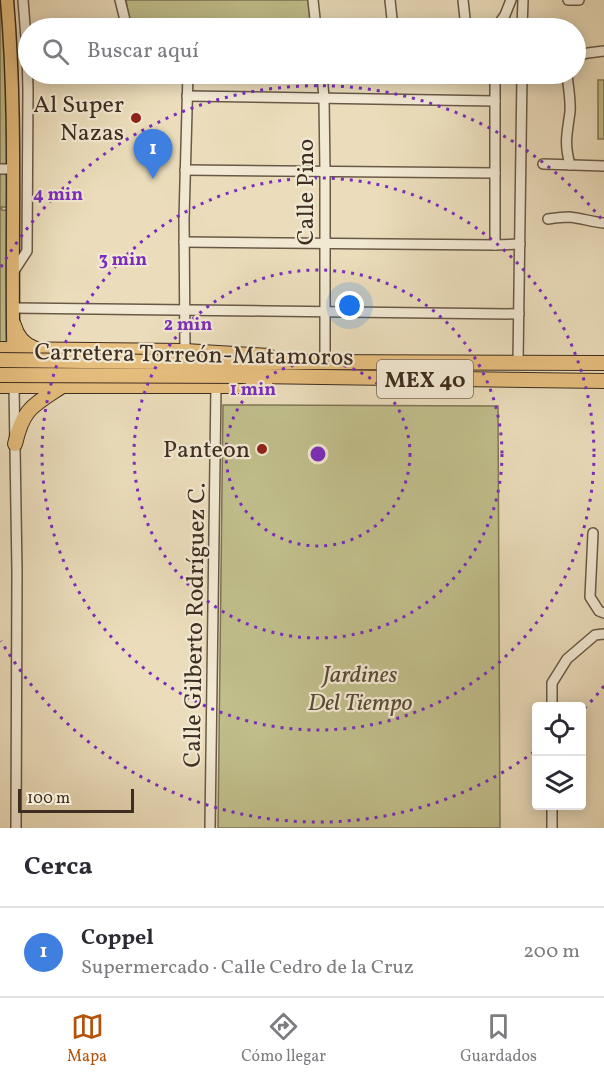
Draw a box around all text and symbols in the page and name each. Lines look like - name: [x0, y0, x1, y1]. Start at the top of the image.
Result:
- search box: [18, 18, 586, 84]
- icon: search: [39, 35, 72, 68]
- text: Buscar aquí: [87, 36, 199, 67]
- place label: Al Super Nazas: [33, 89, 124, 151]
- marker: Al Super Nazas: [129, 111, 143, 125]
- pin: 1: [134, 130, 172, 179]
- street label: Calle Pino: [290, 139, 324, 245]
- text: 4 min: [33, 183, 83, 208]
- text: 3 min: [99, 248, 147, 273]
- your location: [335, 291, 364, 320]
- text: 2 min: [164, 313, 212, 338]
- street label: Carretera Torreón-Matamoros: [34, 336, 354, 376]
- road number: MEX 40: [377, 360, 473, 398]
- text: 1 min: [230, 378, 276, 403]
- place label: Panteon: [163, 434, 250, 468]
- marker: Panteon: [255, 442, 269, 456]
- centre of rings: [308, 444, 328, 464]
- street label: Calle Gilberto Rodríguez C.: [177, 482, 215, 768]
- park label: Jardines Del Tiempo: [308, 659, 412, 721]
- map controls: [532, 702, 586, 810]
- button: locate: [532, 702, 586, 756]
- button: layers: [532, 756, 586, 810]
- scale bar: [18, 786, 134, 814]
- text: 100 m: [27, 788, 70, 810]
- text: Cerca: [24, 849, 93, 885]
- text: Coppel: [81, 923, 154, 954]
- text: 1: [39, 938, 48, 966]
- text: 200 m: [523, 938, 580, 966]
- text: Supermercado · Calle Cedro de la Cruz: [81, 954, 414, 982]
- tab: Mapa: [67, 1010, 107, 1068]
- tab: Cómo llegar: [241, 1010, 326, 1068]
- tab: Guardados: [460, 1010, 537, 1068]

